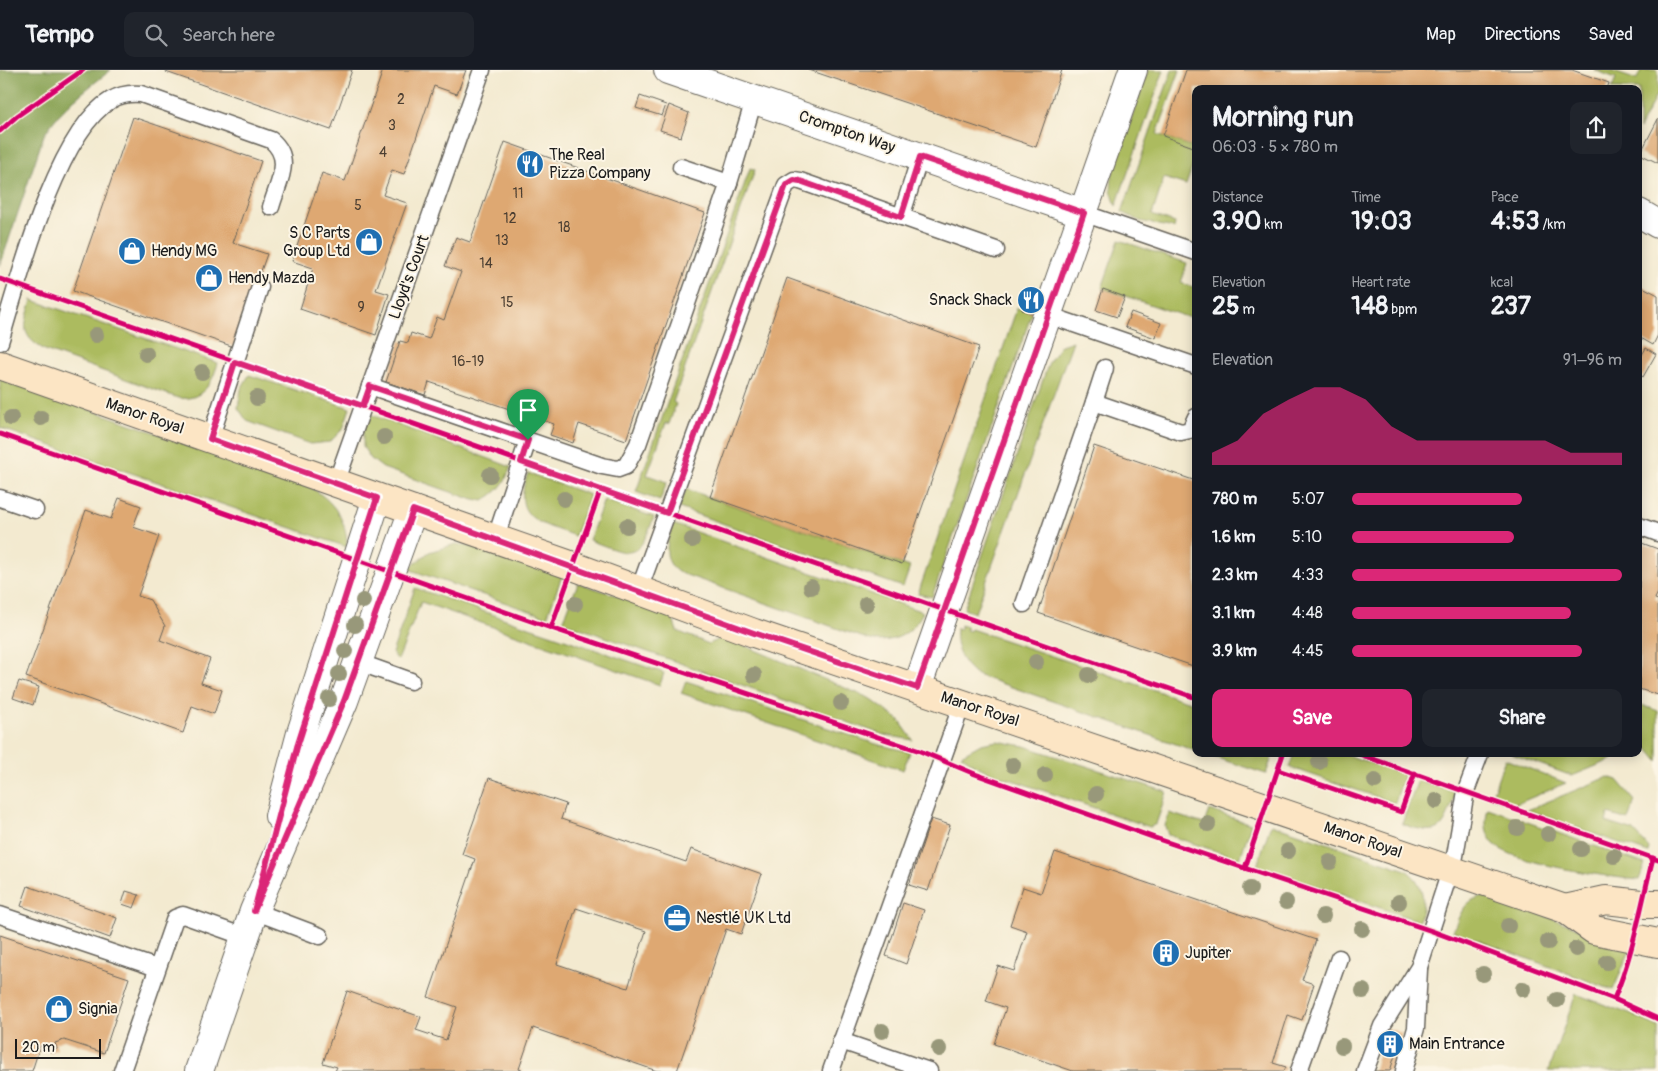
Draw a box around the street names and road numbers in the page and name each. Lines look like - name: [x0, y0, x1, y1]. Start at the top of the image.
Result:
- street label: Crompton Way: [796, 106, 898, 158]
- street label: Lloyd's Court: [384, 231, 434, 322]
- street label: Manor Royal: [103, 393, 187, 439]
- street label: Manor Royal: [938, 687, 1022, 731]
- street label: Manor Royal: [1321, 817, 1405, 863]

